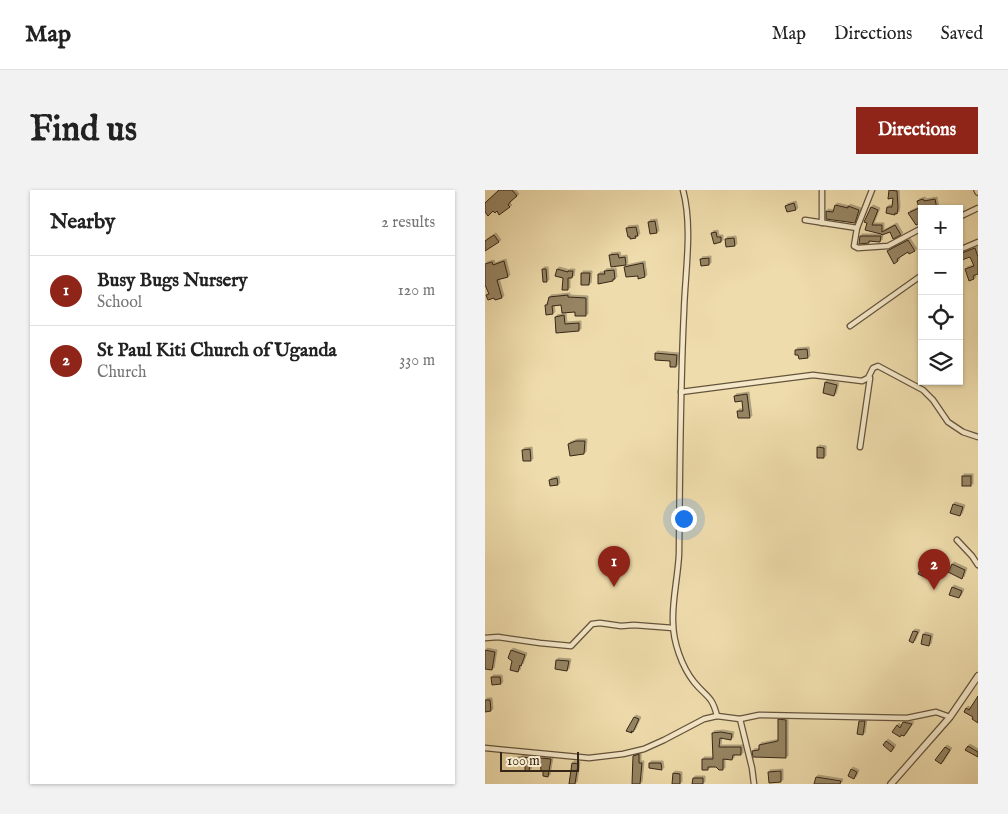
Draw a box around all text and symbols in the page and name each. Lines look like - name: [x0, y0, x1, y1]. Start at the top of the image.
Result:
- text: Map: [25, 19, 71, 50]
- text: Map: [772, 23, 806, 46]
- text: Directions: [834, 23, 912, 46]
- text: Saved: [940, 23, 983, 46]
- button: Directions: [856, 107, 978, 154]
- text: Find us: [30, 108, 137, 153]
- map controls: [918, 205, 963, 385]
- button: +: [918, 205, 963, 250]
- text: Nearby: [50, 209, 115, 236]
- text: 2 results: [381, 213, 435, 233]
- button: −: [918, 250, 963, 295]
- text: Busy Bugs Nursery: [97, 269, 248, 293]
- text: 1: [63, 281, 69, 301]
- text: 120 m: [398, 281, 435, 301]
- text: School: [97, 293, 142, 313]
- button: locate: [918, 295, 963, 340]
- text: St Paul Kiti Church of Uganda: [97, 339, 337, 363]
- button: layers: [918, 340, 963, 385]
- text: 2: [62, 351, 70, 371]
- text: 330 m: [399, 351, 435, 371]
- text: Church: [97, 363, 146, 383]
- your location: [671, 506, 697, 532]
- pin: 1: [598, 546, 630, 587]
- pin: 2: [918, 549, 950, 590]
- scale bar: [500, 749, 579, 772]
- text: 100 m: [507, 752, 540, 770]

